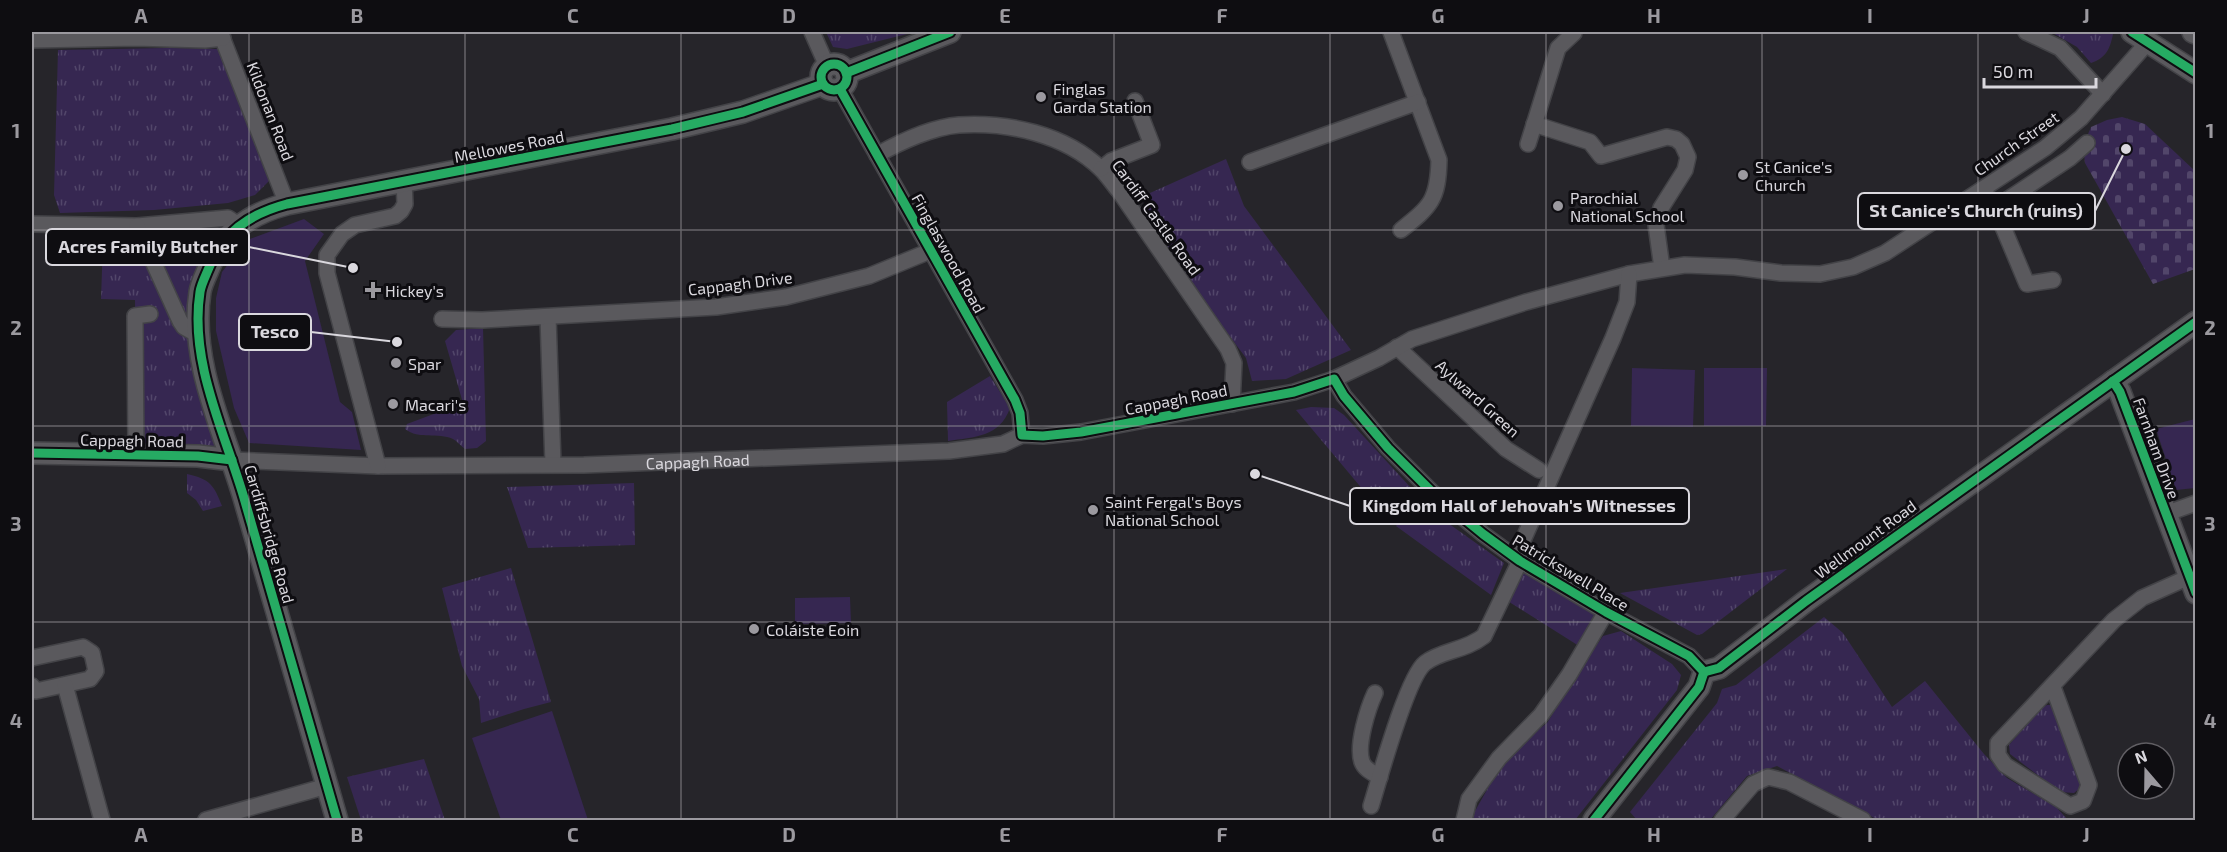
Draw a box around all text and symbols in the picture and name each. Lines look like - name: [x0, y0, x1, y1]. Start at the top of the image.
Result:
- text: A: [134, 3, 148, 27]
- text: B: [351, 3, 363, 27]
- text: C: [567, 3, 579, 27]
- text: D: [782, 3, 796, 27]
- text: E: [999, 3, 1011, 27]
- text: F: [1216, 3, 1228, 27]
- text: G: [1432, 3, 1444, 27]
- text: H: [1647, 3, 1661, 27]
- text: I: [1867, 3, 1873, 27]
- text: J: [2082, 3, 2090, 27]
- scale bar: [1984, 51, 2096, 89]
- street label: Kildonan Road: [243, 59, 299, 163]
- text: 50 m: [1993, 60, 2033, 82]
- place label: Finglas Garda Station: [1053, 79, 1152, 116]
- marker: Finglas Garda Station: [1034, 90, 1048, 104]
- street label: Church Street: [1970, 107, 2062, 179]
- text: 1: [12, 118, 20, 142]
- text: 1: [2206, 118, 2214, 142]
- street label: Mellowes Road: [452, 126, 566, 166]
- street label: Cardiff Castle Road: [1109, 156, 1205, 278]
- place label: St Canice's Church: [1755, 157, 1832, 194]
- marker: St Canice's Church: [1736, 168, 1750, 182]
- place label: Parochial National School: [1570, 188, 1684, 225]
- street label: Finglaswood Road: [908, 190, 990, 316]
- callout: St Canice's Church (ruins): [1858, 193, 2095, 229]
- marker: Parochial National School: [1551, 199, 1565, 213]
- text: St Canice's Church (ruins): [1869, 199, 2083, 221]
- callout: Acres Family Butcher: [46, 229, 249, 265]
- text: Acres Family Butcher: [58, 235, 238, 257]
- street label: Cappagh Drive: [687, 267, 793, 299]
- place label: Hickey's: [385, 281, 444, 300]
- marker: Hickey's: [366, 283, 380, 297]
- callout: Tesco: [239, 314, 311, 350]
- text: 2: [10, 315, 22, 339]
- text: 2: [2204, 315, 2216, 339]
- text: Tesco: [251, 320, 299, 342]
- place label: Spar: [408, 354, 442, 373]
- street label: Aylward Green: [1432, 355, 1524, 441]
- marker: Spar: [389, 356, 403, 370]
- street label: Cappagh Road: [1123, 380, 1229, 418]
- place label: Macari's: [405, 395, 466, 414]
- street label: Farnham Drive: [2130, 395, 2184, 501]
- marker: Macari's: [386, 397, 400, 411]
- street label: Cappagh Road: [80, 430, 184, 450]
- street label: Cappagh Road: [645, 449, 750, 472]
- street label: Cardiffsbridge Road: [241, 462, 299, 606]
- callout: Kingdom Hall of Jehovah's Witnesses: [1350, 488, 1689, 524]
- place label: Saint Fergal's Boys National School: [1105, 492, 1242, 529]
- text: Kingdom Hall of Jehovah's Witnesses: [1362, 494, 1676, 516]
- street label: Wellmount Road: [1810, 496, 1920, 582]
- marker: Saint Fergal's Boys National School: [1086, 503, 1100, 517]
- text: 3: [10, 511, 22, 535]
- text: 3: [2204, 511, 2216, 535]
- street label: Patrickswell Place: [1509, 530, 1633, 614]
- place label: Coláiste Eoin: [766, 620, 859, 639]
- marker: Coláiste Eoin: [747, 622, 761, 636]
- text: 4: [10, 708, 23, 732]
- text: 4: [2204, 708, 2217, 732]
- north arrow: [2116, 741, 2176, 801]
- text: N: [2132, 746, 2149, 767]
- text: A: [134, 822, 148, 846]
- text: B: [351, 822, 363, 846]
- text: C: [567, 822, 579, 846]
- text: D: [782, 822, 796, 846]
- text: E: [999, 822, 1011, 846]
- text: F: [1216, 822, 1228, 846]
- text: G: [1432, 822, 1444, 846]
- text: H: [1647, 822, 1661, 846]
- text: I: [1867, 822, 1873, 846]
- text: J: [2082, 822, 2090, 846]

